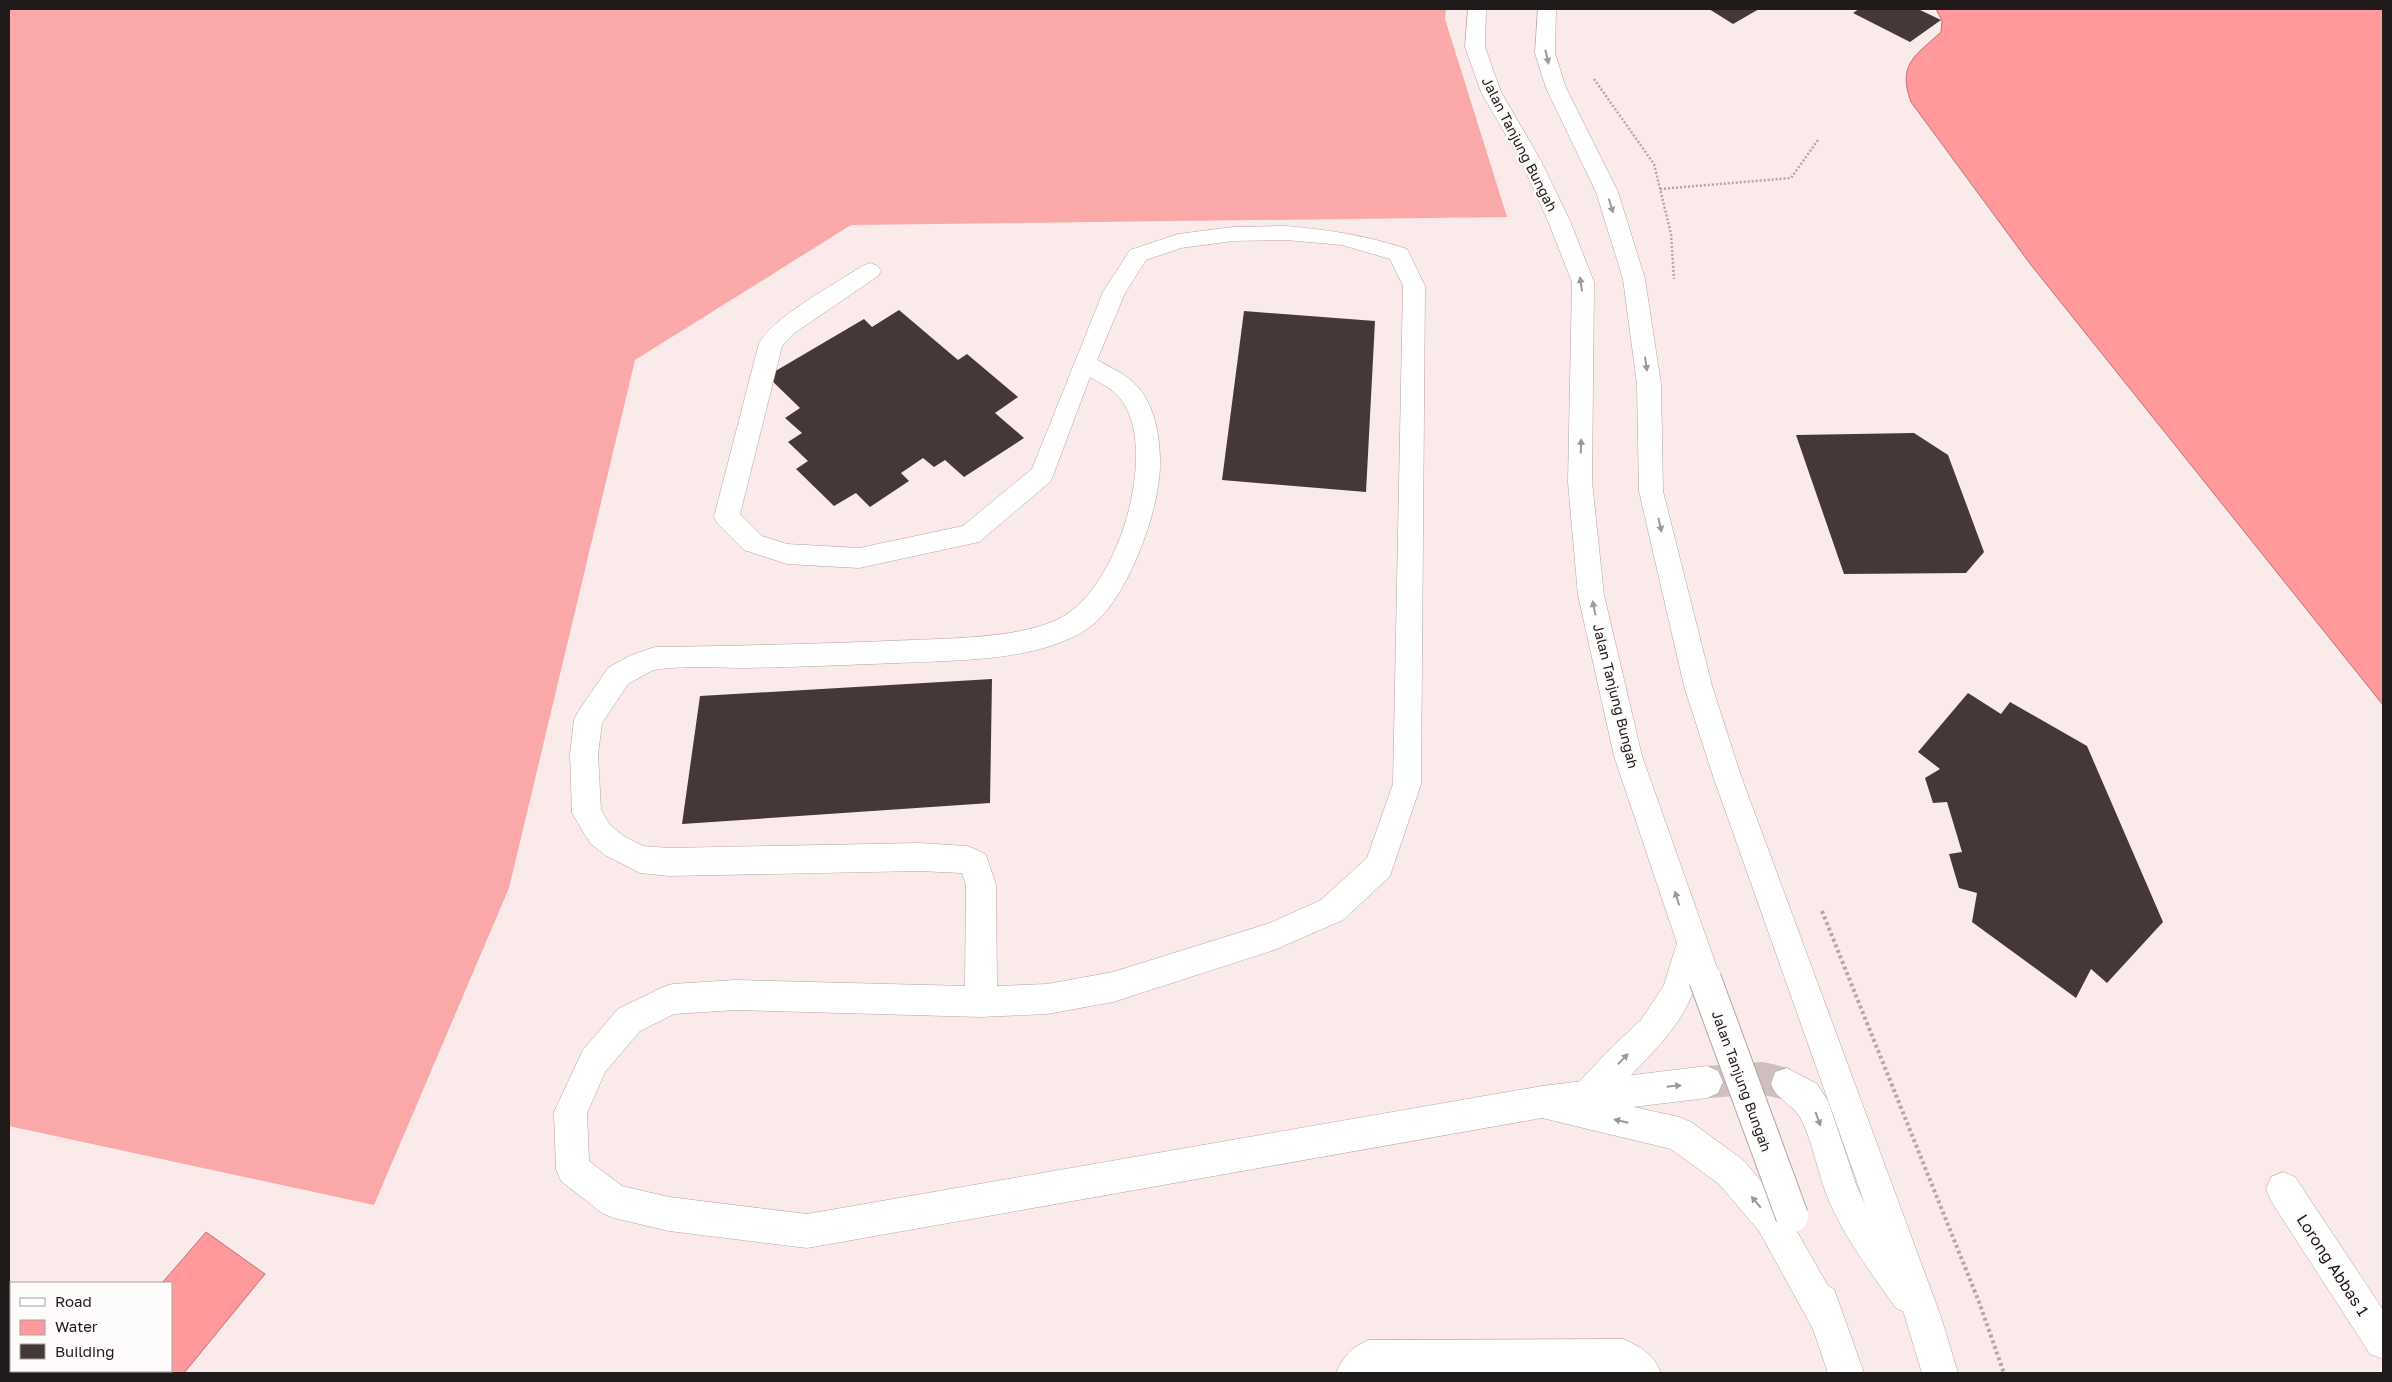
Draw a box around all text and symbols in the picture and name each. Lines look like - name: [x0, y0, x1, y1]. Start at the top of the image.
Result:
- one-way arrow: [1543, 50, 1551, 65]
- street label: Jalan Tanjung Bungah: [1479, 74, 1561, 214]
- one-way arrow: [1608, 198, 1616, 213]
- one-way arrow: [1577, 276, 1585, 292]
- one-way arrow: [1642, 356, 1650, 372]
- one-way arrow: [1577, 438, 1585, 454]
- one-way arrow: [1656, 518, 1664, 533]
- one-way arrow: [1590, 601, 1598, 616]
- street label: Jalan Tanjung Bungah: [1590, 622, 1642, 770]
- one-way arrow: [1673, 891, 1681, 906]
- street label: Jalan Tanjung Bungah: [1709, 1008, 1775, 1154]
- one-way arrow: [1617, 1053, 1629, 1065]
- one-way arrow: [1666, 1082, 1682, 1090]
- one-way arrow: [1815, 1112, 1822, 1127]
- one-way arrow: [1614, 1117, 1629, 1125]
- one-way arrow: [1751, 1195, 1762, 1208]
- street label: Lorong Abbas 1: [2293, 1210, 2374, 1320]
- legend: [10, 1282, 172, 1372]
- text: Road: [55, 1292, 92, 1310]
- text: Water: [55, 1317, 98, 1335]
- text: Building: [55, 1342, 115, 1360]

